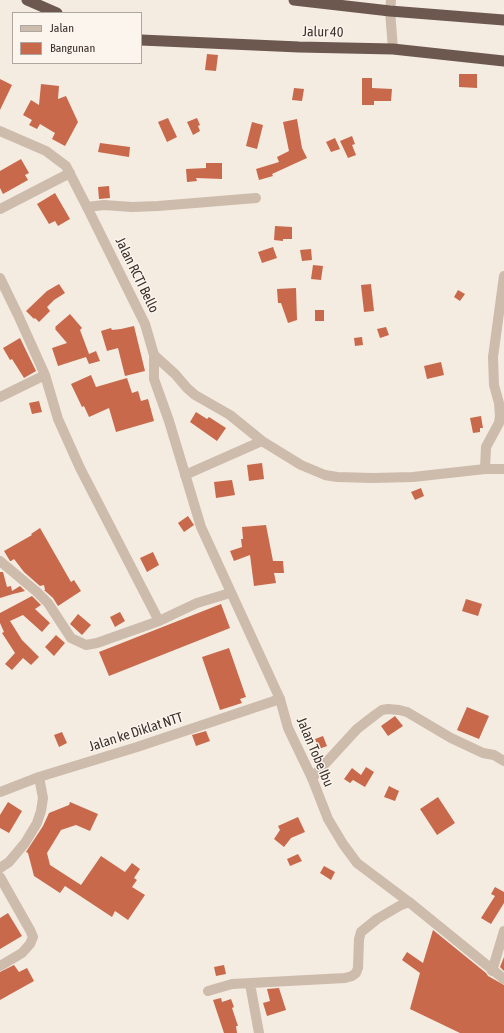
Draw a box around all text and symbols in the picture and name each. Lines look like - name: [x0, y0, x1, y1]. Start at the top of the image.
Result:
- legend: [12, 12, 142, 64]
- text: Jalan: [50, 21, 74, 35]
- street label: Jalur 40: [303, 23, 343, 41]
- text: Bangunan: [50, 41, 95, 55]
- street label: Jalan RCTI Bello: [112, 235, 162, 315]
- street label: Jalan ke Diklat NTT: [87, 709, 185, 755]
- street label: Jalan Tobe Ibu: [293, 715, 337, 789]

